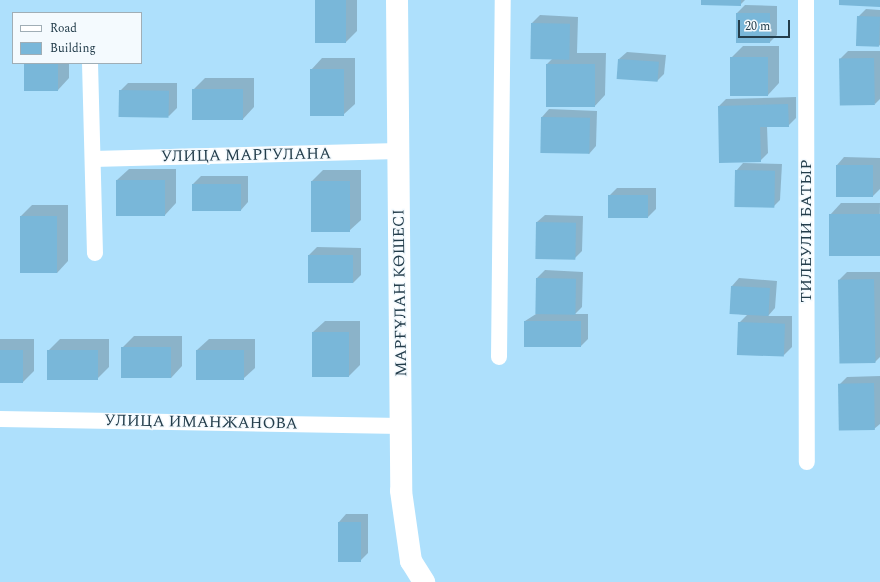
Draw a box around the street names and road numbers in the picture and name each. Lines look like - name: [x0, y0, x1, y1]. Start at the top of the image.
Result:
- street label: УЛИЦА МАРГУЛАНА: [161, 144, 331, 166]
- street label: ТИЛЕУЛИ БАТЫР: [796, 159, 816, 303]
- street label: МАРҒҰЛАН КӨШЕСІ: [389, 209, 411, 377]
- street label: УЛИЦА ИМАНЖАНОВА: [104, 411, 298, 433]

